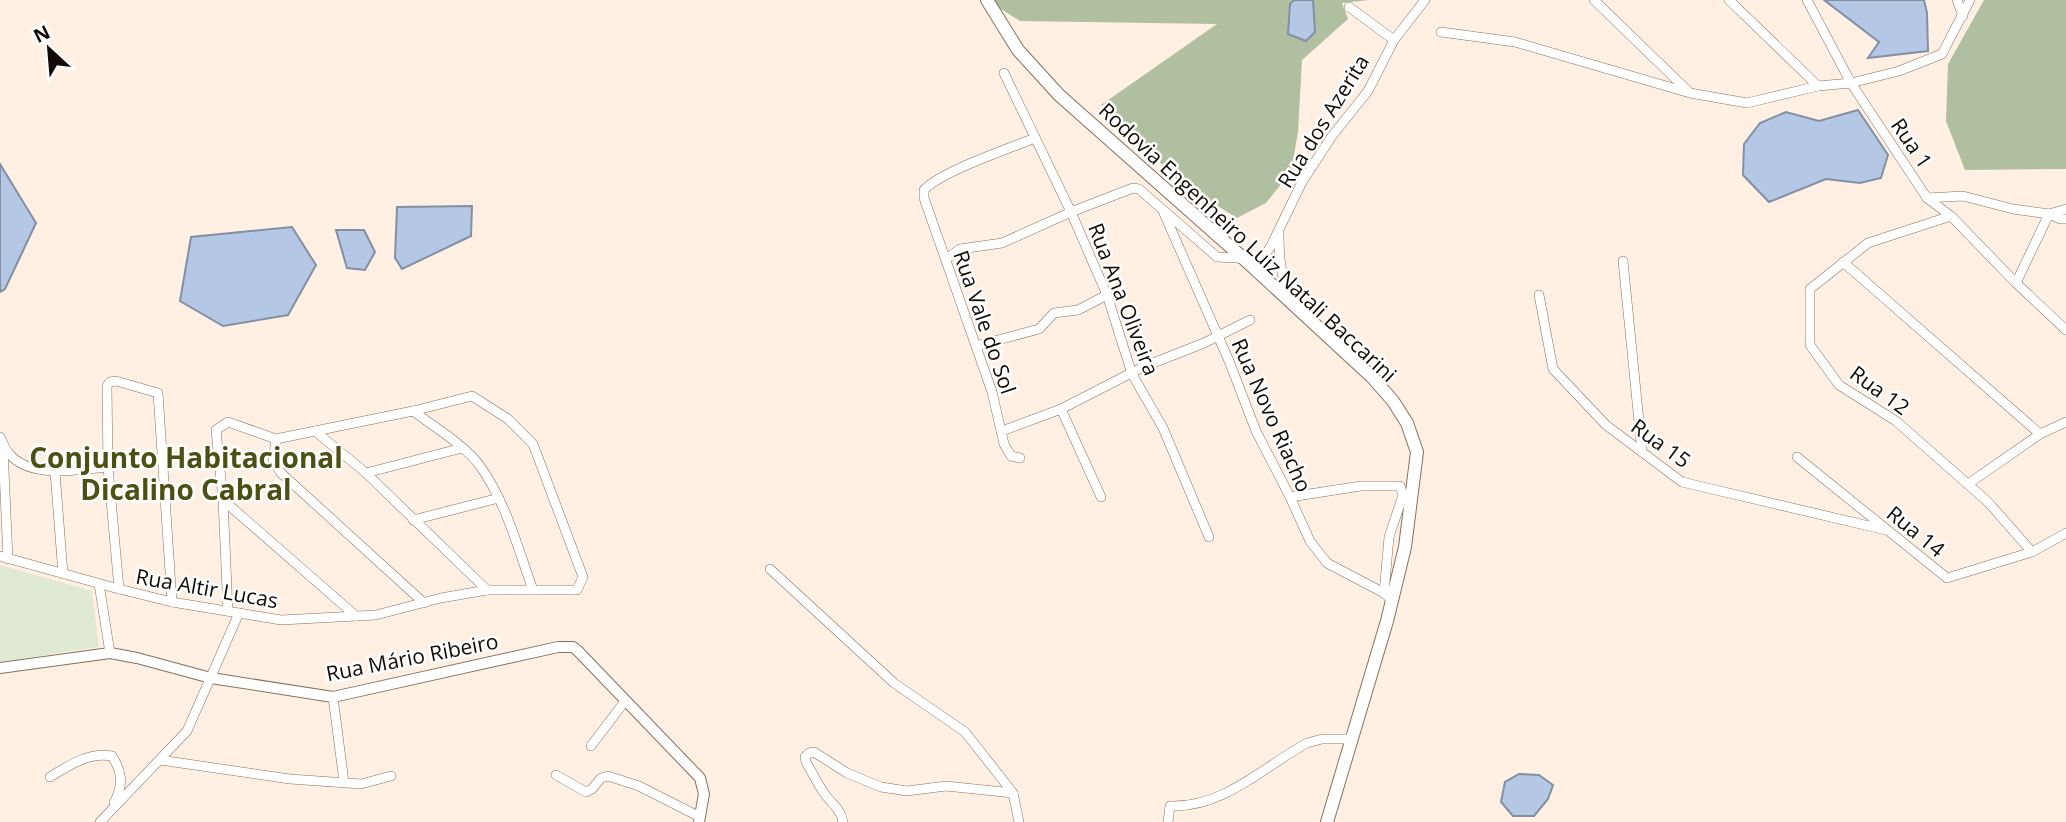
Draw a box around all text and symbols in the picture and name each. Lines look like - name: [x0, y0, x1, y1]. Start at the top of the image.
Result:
- north arrow: [14, 14, 84, 84]
- text: N: [29, 19, 54, 49]
- street label: Rua dos Azerita: [1271, 49, 1375, 193]
- street label: Rodovia Engenheiro Luiz Natali Baccarini: [1093, 96, 1403, 388]
- street label: Rua 1: [1885, 112, 1939, 174]
- street label: Rua Ana Oliveira: [1082, 219, 1166, 379]
- street label: Rua Vale do Sol: [947, 246, 1023, 398]
- street label: Rua Novo Riacho: [1226, 334, 1318, 496]
- street label: Rua 12: [1845, 359, 1915, 421]
- street label: Rua 15: [1626, 412, 1696, 474]
- district label: Conjunto Habitacional Dicalino Cabral: [29, 438, 343, 508]
- street label: Rua 14: [1881, 499, 1951, 563]
- street label: Rua Altir Lucas: [134, 562, 280, 614]
- street label: Rua Mário Ribeiro: [323, 627, 501, 687]

